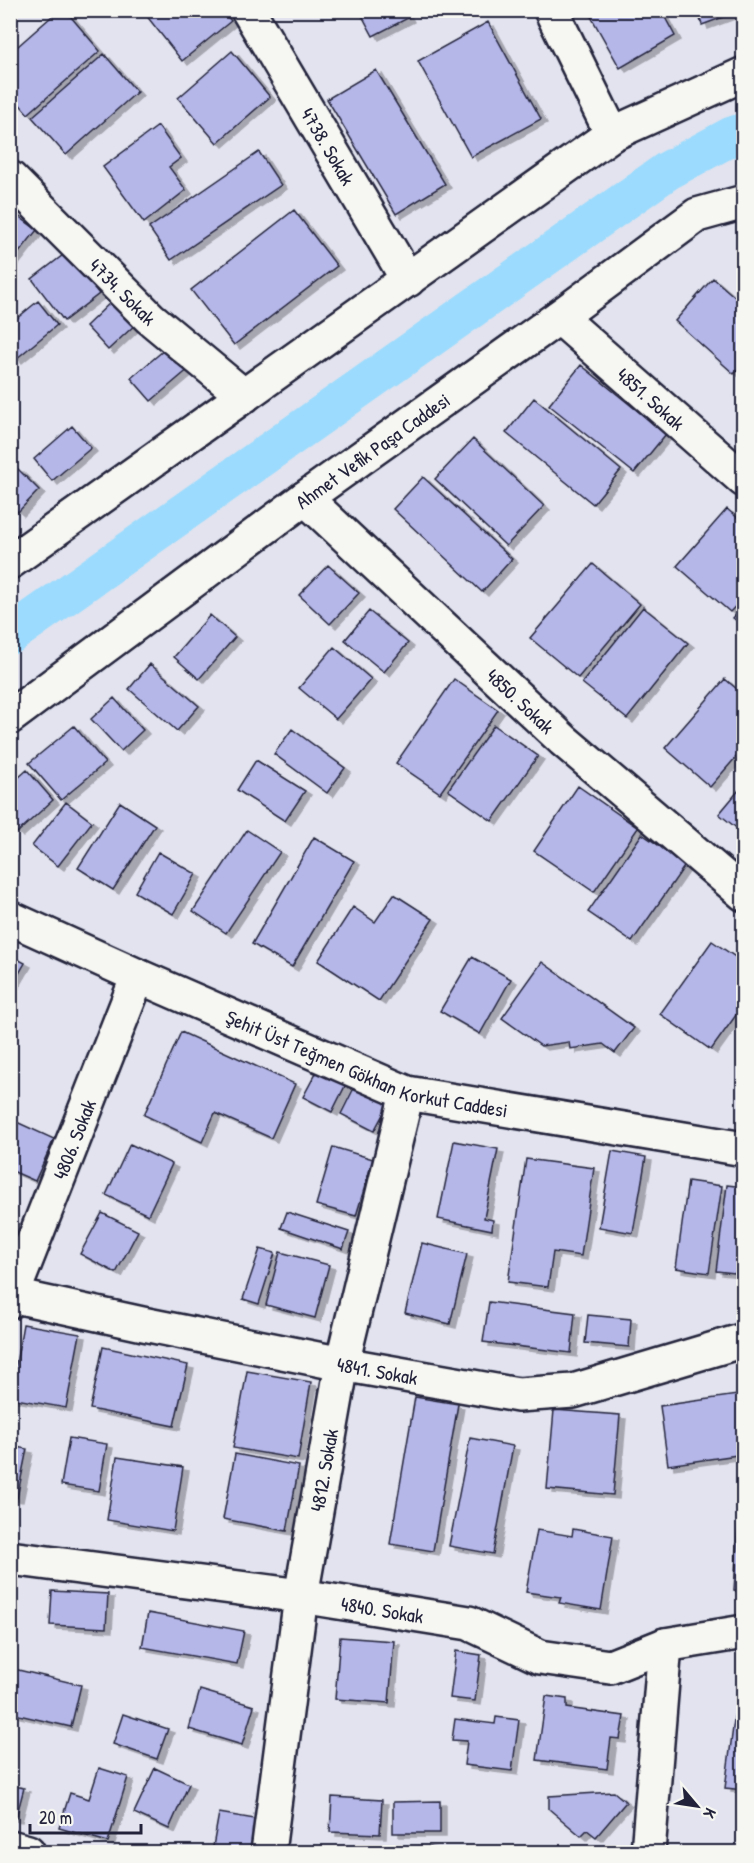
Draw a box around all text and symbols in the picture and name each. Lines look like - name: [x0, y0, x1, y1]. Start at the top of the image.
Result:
- street label: 4738. Sokak: [295, 102, 362, 190]
- street label: 4734. Sokak: [84, 252, 162, 331]
- street label: 4851. Sokak: [611, 361, 691, 436]
- street label: Ahmet Vefik Paşa Caddesi: [290, 386, 455, 514]
- street label: 4850. Sokak: [481, 662, 561, 739]
- street label: Şehit Üst Teğmen Gökhan Korkut Caddesi: [222, 1003, 510, 1123]
- street label: 4806. Sokak: [46, 1095, 102, 1183]
- street label: 4841. Sokak: [335, 1350, 420, 1391]
- street label: 4812. Sokak: [303, 1427, 344, 1513]
- street label: 4840. Sokak: [339, 1589, 426, 1629]
- north arrow: [667, 1776, 727, 1836]
- scale bar: [30, 1797, 141, 1835]
- text: K: [698, 1804, 722, 1823]
- text: 20 m: [39, 1805, 72, 1830]

